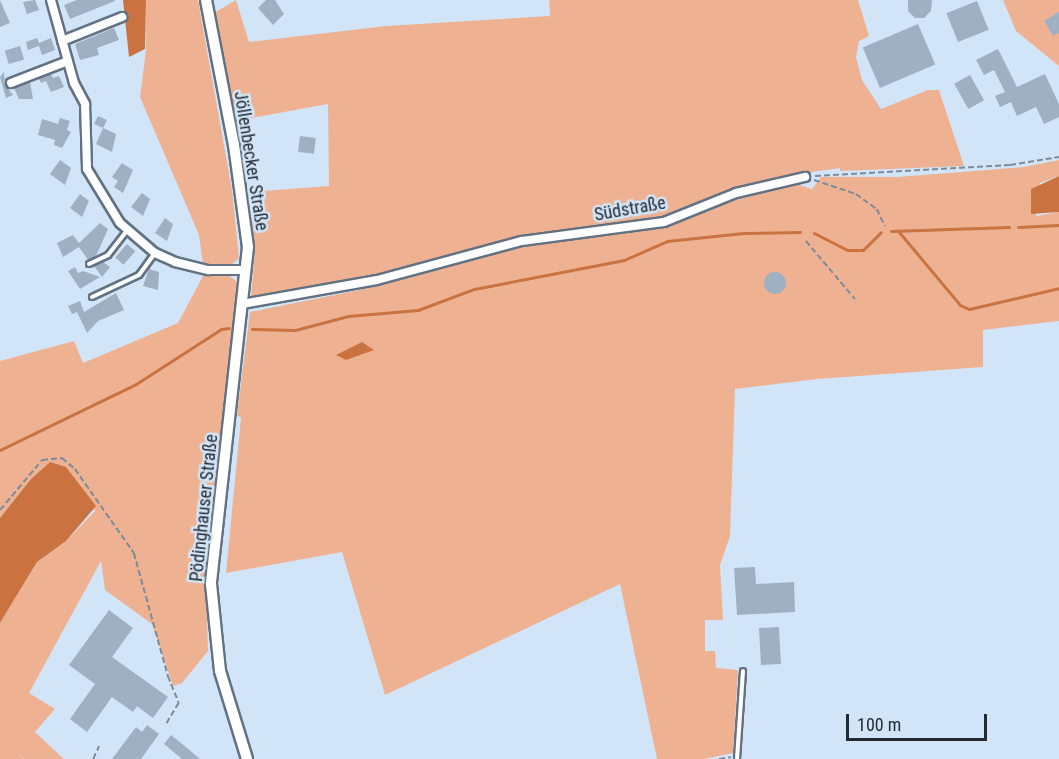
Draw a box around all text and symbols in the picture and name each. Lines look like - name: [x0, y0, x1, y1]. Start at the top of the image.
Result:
- street label: Jöllenbecker Straße: [229, 90, 273, 232]
- street label: Südstraße: [593, 192, 667, 226]
- street label: Pödinghauser Straße: [186, 433, 222, 583]
- scale bar: [849, 702, 990, 740]
- text: 100 m: [857, 714, 901, 735]

